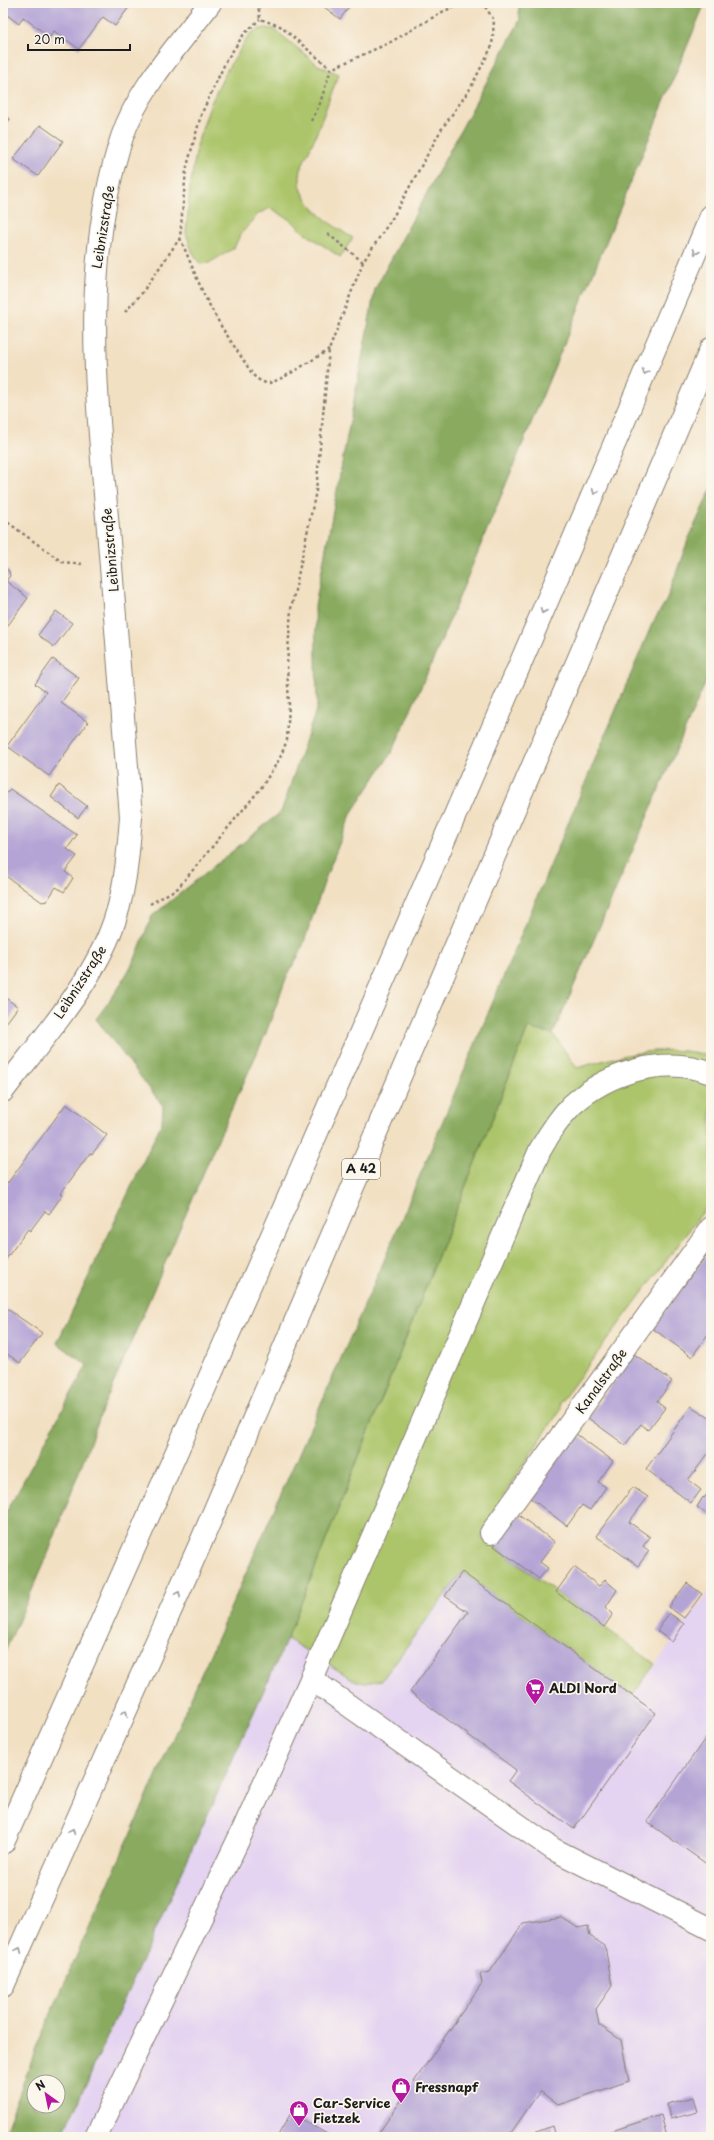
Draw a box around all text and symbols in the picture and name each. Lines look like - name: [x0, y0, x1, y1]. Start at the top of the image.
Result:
- scale bar: [28, 26, 130, 52]
- text: 20 m: [34, 30, 65, 48]
- street label: Leibnizstraße: [87, 184, 118, 270]
- one-way arrow: [693, 248, 701, 256]
- one-way arrow: [642, 369, 650, 376]
- one-way arrow: [592, 487, 600, 495]
- street label: Leibnizstraße: [96, 507, 123, 593]
- one-way arrow: [540, 607, 548, 615]
- street label: Leibnizstraße: [49, 941, 110, 1022]
- road number: A 42: [342, 1159, 380, 1179]
- street label: Kanalstraße: [570, 1344, 631, 1417]
- one-way arrow: [173, 1591, 181, 1598]
- supermarket icon: ALDI Nord: [524, 1677, 546, 1705]
- place label: ALDI Nord: [548, 1678, 617, 1697]
- one-way arrow: [120, 1709, 128, 1717]
- one-way arrow: [67, 1828, 75, 1836]
- one-way arrow: [14, 1947, 22, 1954]
- north arrow: [26, 2074, 66, 2114]
- text: N: [32, 2076, 49, 2095]
- shop icon: Fressnapf: [390, 2076, 412, 2104]
- place label: Fressnapf: [415, 2077, 480, 2096]
- place label: Car-Service Fietzek: [313, 2093, 391, 2127]
- shop icon: Car-Service Fietzek: [288, 2099, 310, 2127]

